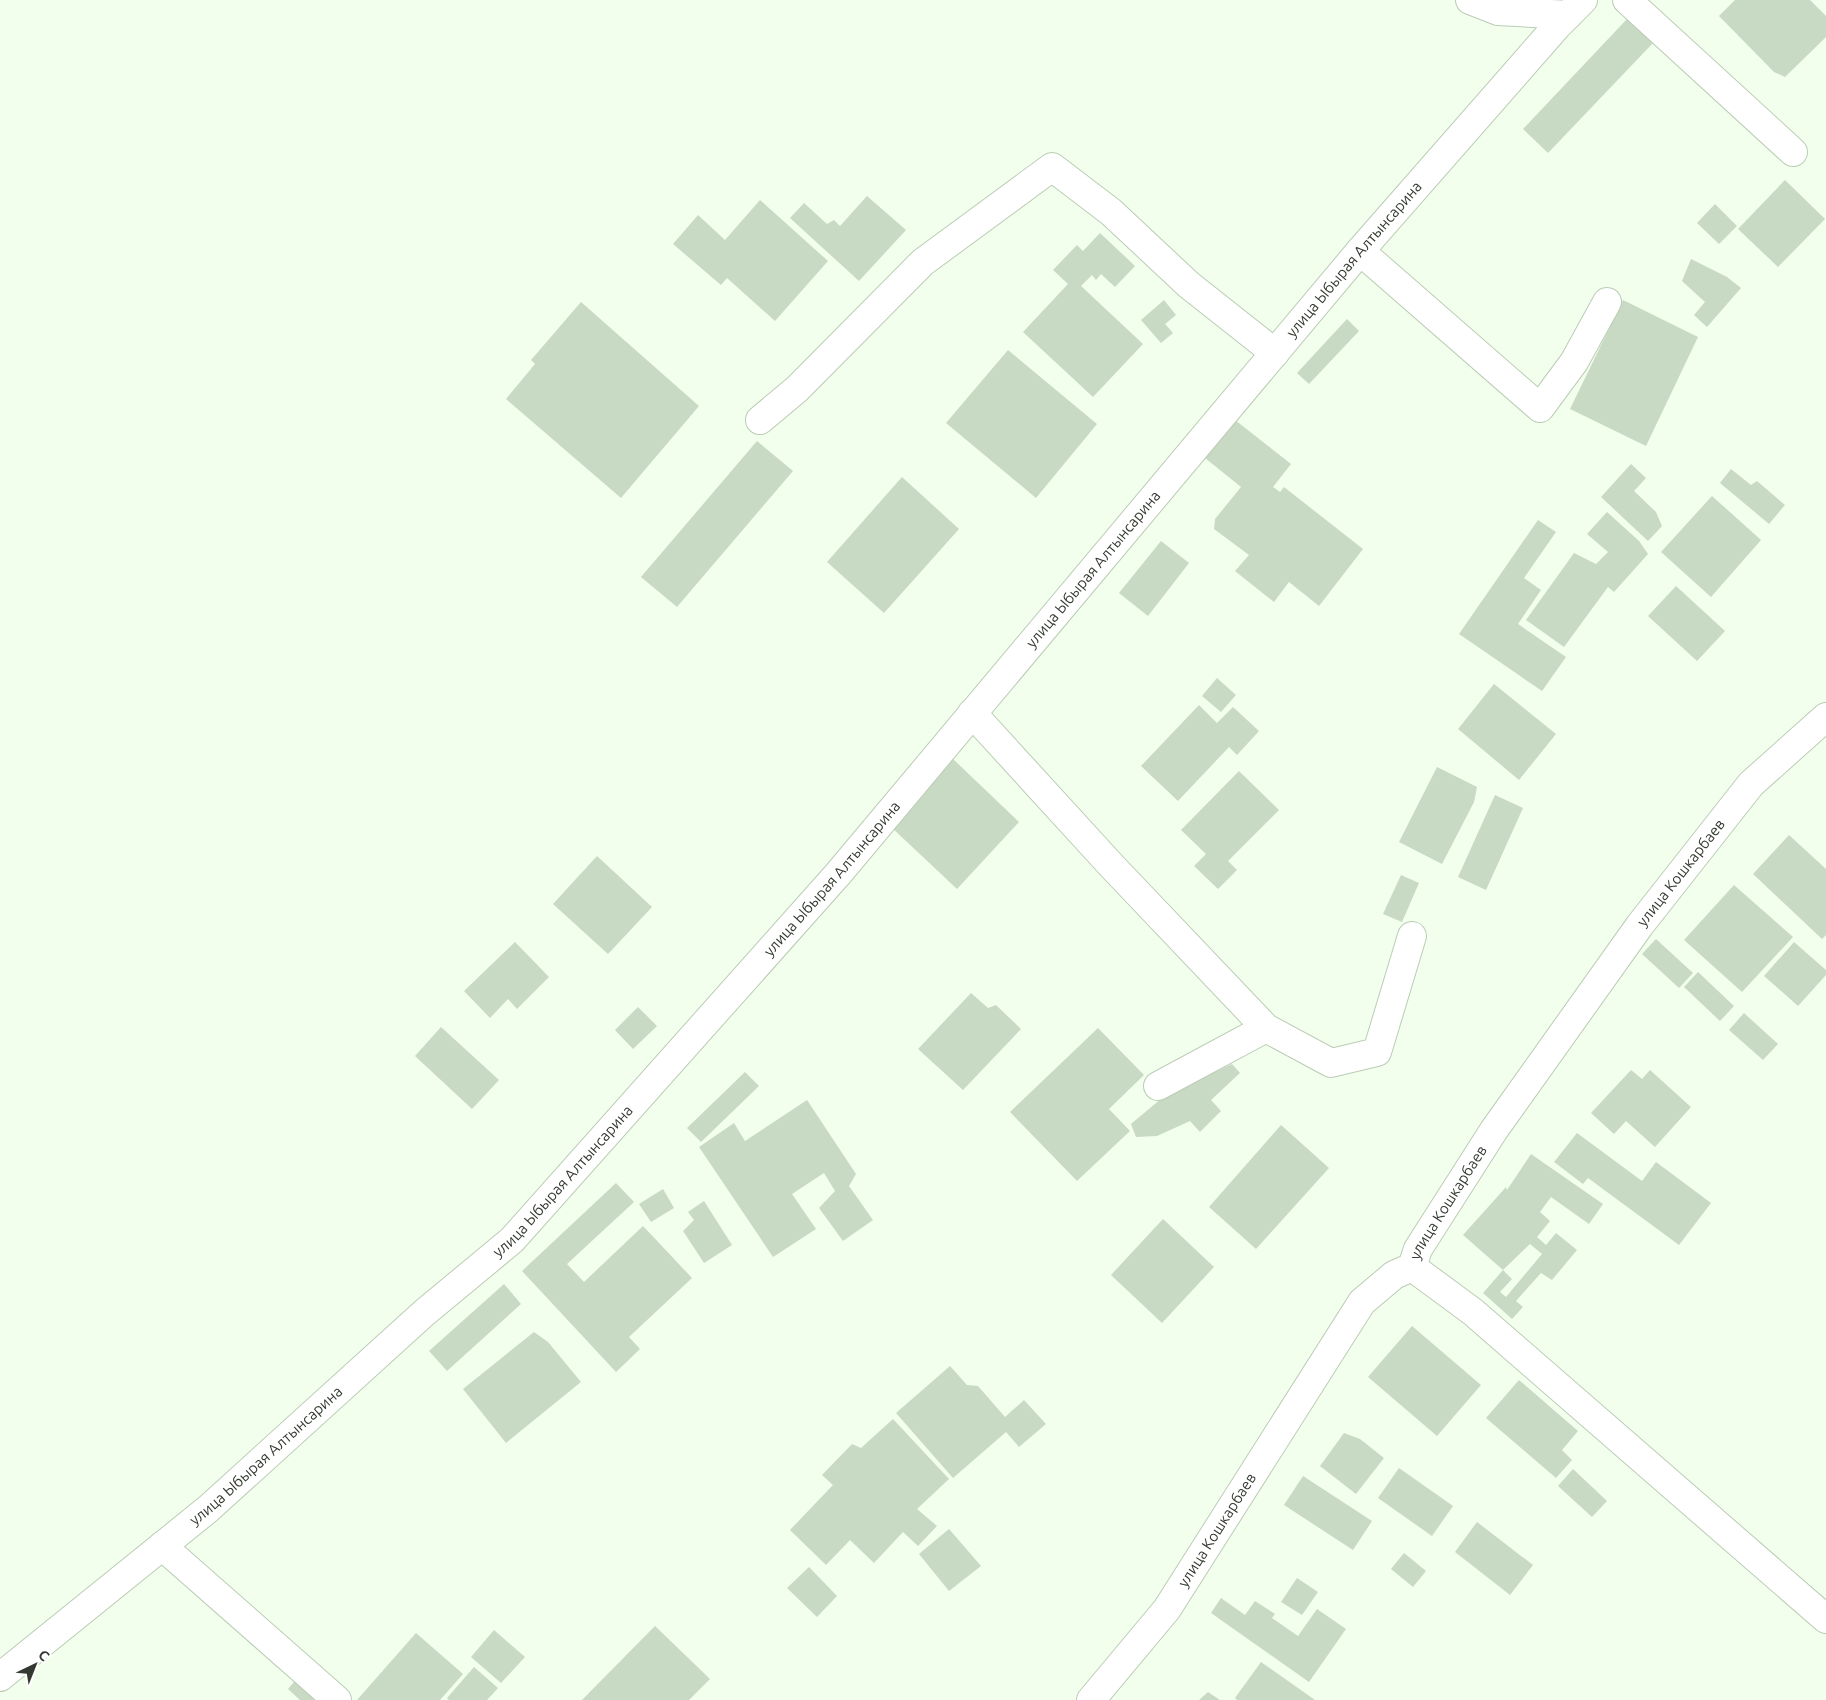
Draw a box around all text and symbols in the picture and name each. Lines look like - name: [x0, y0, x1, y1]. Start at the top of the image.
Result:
- street label: улица Ыбырая Алтынсарина: [1282, 178, 1425, 340]
- street label: улица Ыбырая Алтынсарина: [1022, 487, 1163, 651]
- street label: улица Ыбырая Алтынсарина: [760, 798, 903, 959]
- street label: улица Кошкарбаев: [1633, 816, 1728, 930]
- street label: улица Ыбырая Алтынсарина: [489, 1102, 636, 1260]
- street label: улица Кошкарбаев: [1406, 1142, 1490, 1262]
- street label: улица Ыбырая Алтынсарина: [186, 1383, 345, 1528]
- street label: улица Кошкарбаев: [1174, 1470, 1259, 1590]
- north arrow: [10, 1640, 60, 1690]
- text: С: [35, 1647, 53, 1664]

